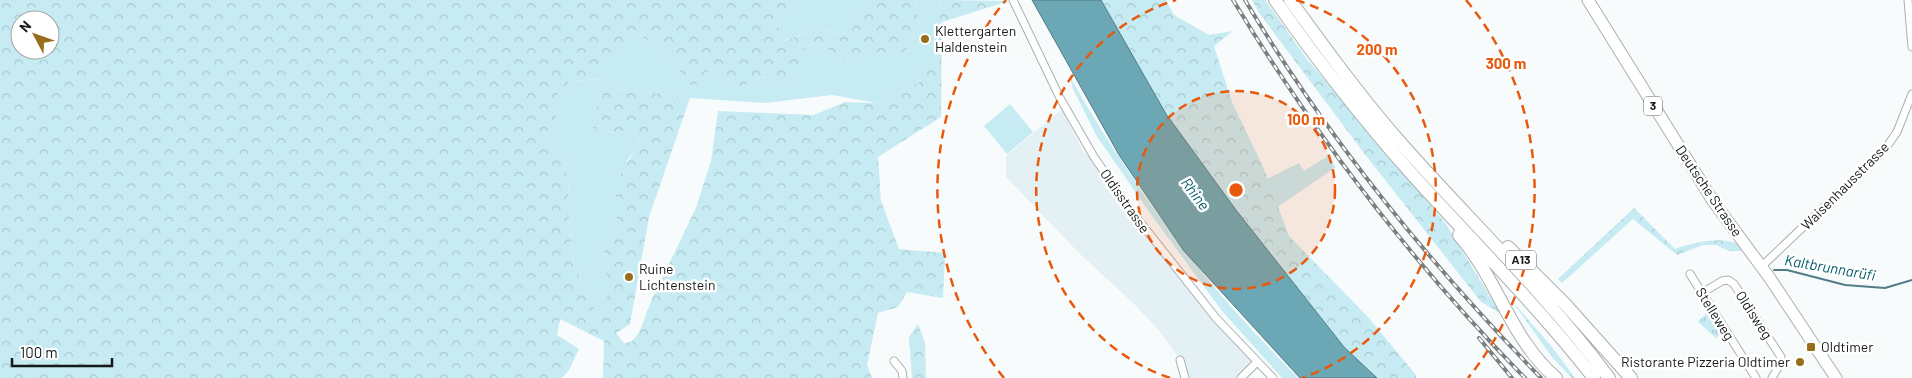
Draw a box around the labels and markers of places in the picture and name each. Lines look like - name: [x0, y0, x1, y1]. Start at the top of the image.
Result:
- place label: Klettergarten Haldenstein: [935, 22, 1016, 55]
- marker: Klettergarten Haldenstein: [919, 33, 931, 45]
- centre of rings: [1227, 181, 1245, 199]
- place label: Ruine Lichtenstein: [639, 260, 715, 293]
- marker: Ruine Lichtenstein: [623, 271, 635, 283]
- place label: Oldtimer: [1821, 338, 1873, 355]
- marker: Oldtimer: [1805, 341, 1817, 353]
- place label: Ristorante Pizzeria Oldtimer: [1621, 353, 1790, 370]
- marker: Ristorante Pizzeria Oldtimer: [1794, 356, 1806, 368]

